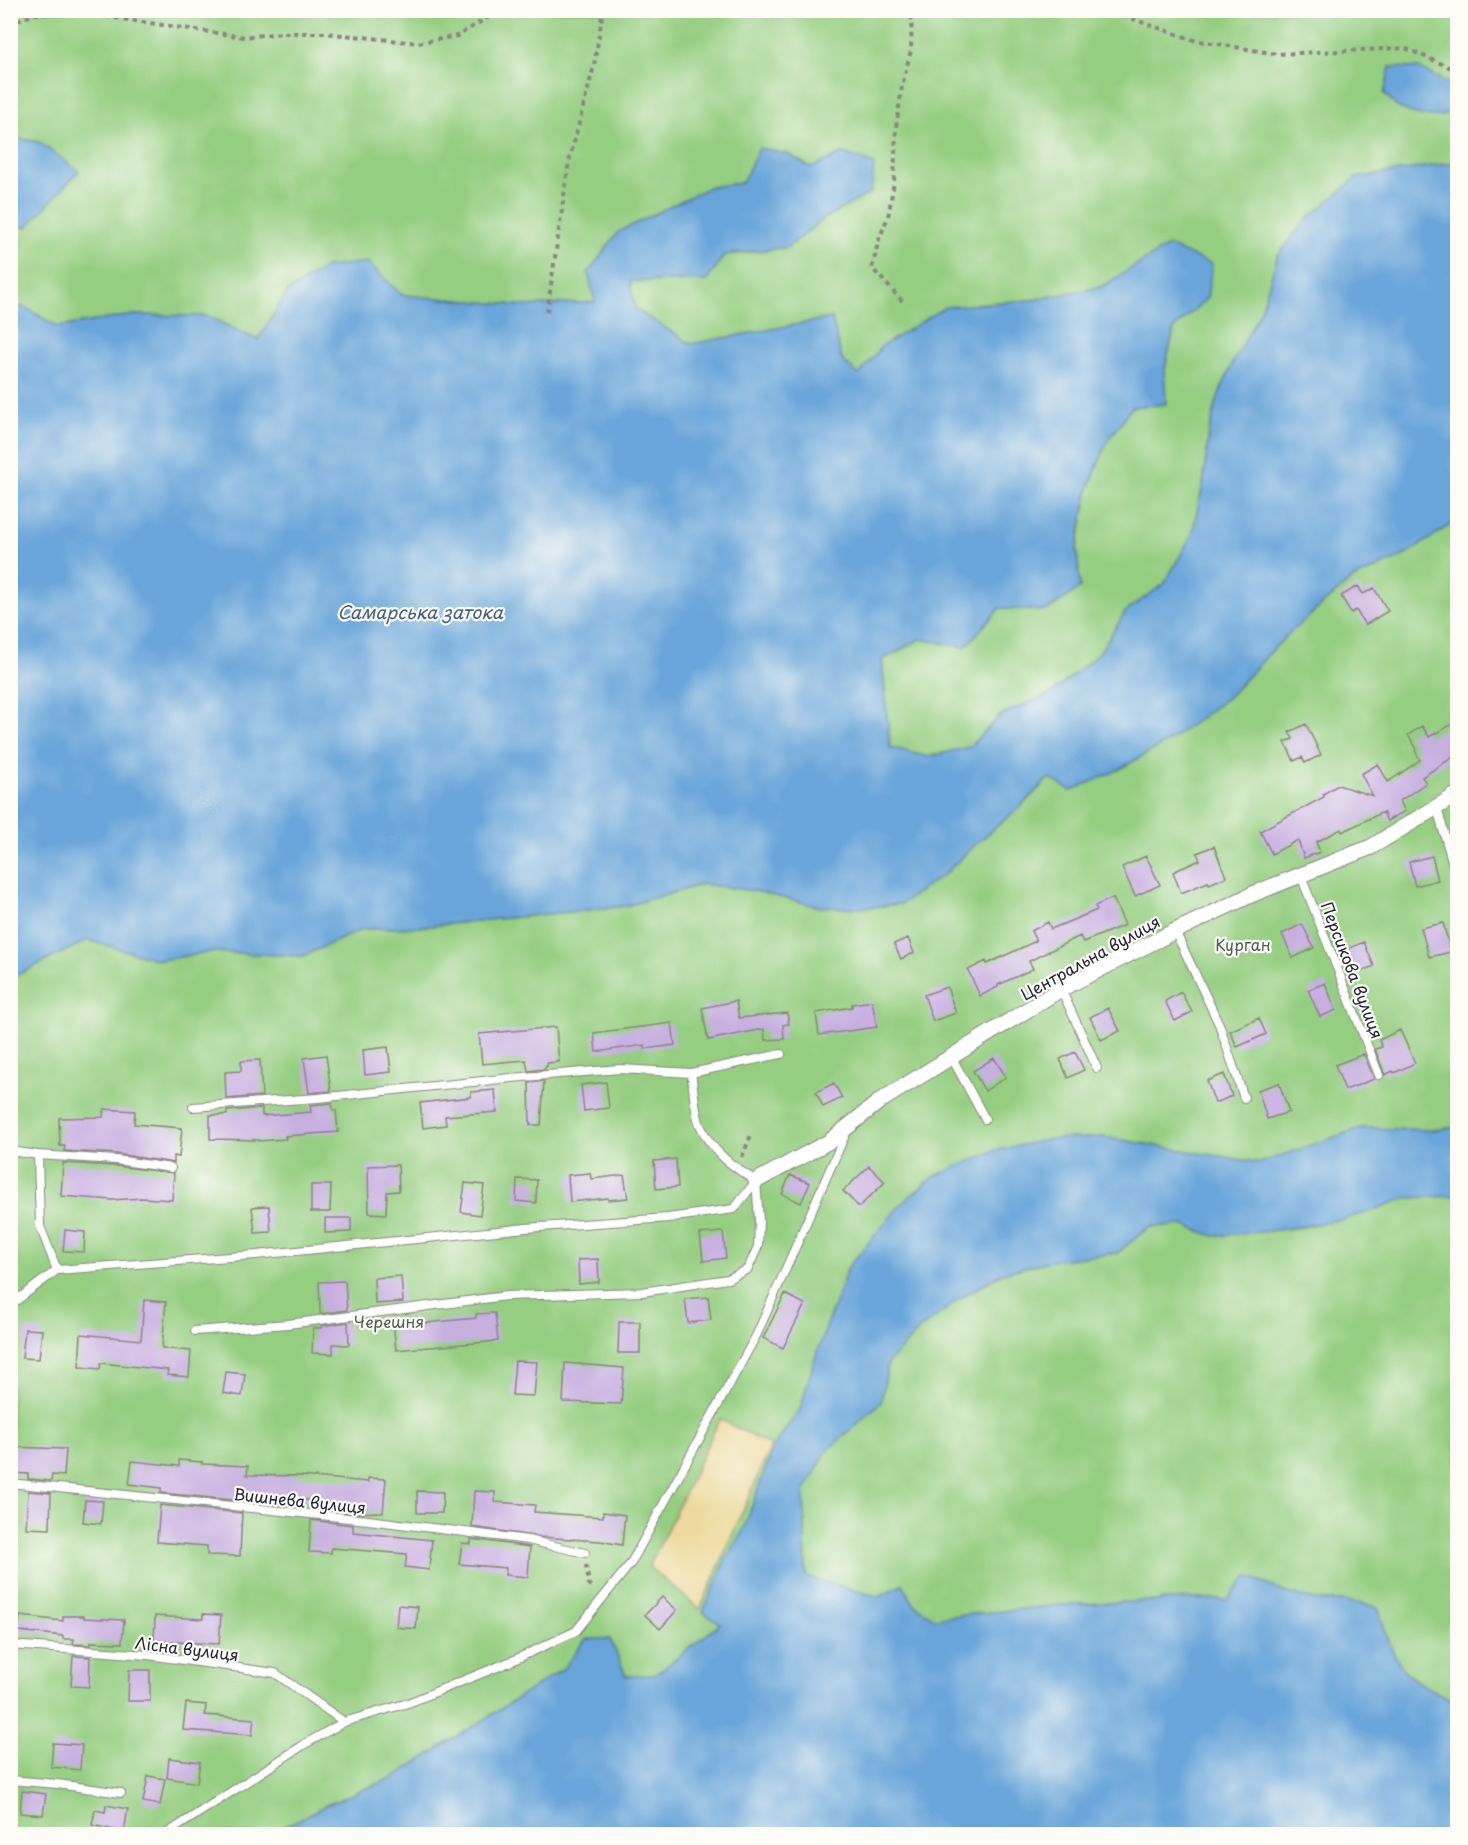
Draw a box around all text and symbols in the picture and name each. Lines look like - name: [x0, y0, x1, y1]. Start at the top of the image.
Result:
- water label: Самарська затока: [337, 598, 504, 625]
- street label: Персикова вулиця: [1316, 898, 1390, 1042]
- street label: Центральна вулиця: [1016, 909, 1164, 1005]
- park label: Курган: [1215, 932, 1271, 956]
- park label: Черешня: [354, 1309, 424, 1333]
- street label: Вишнева вулиця: [233, 1481, 367, 1519]
- street label: Лісна вулиця: [134, 1630, 240, 1666]

